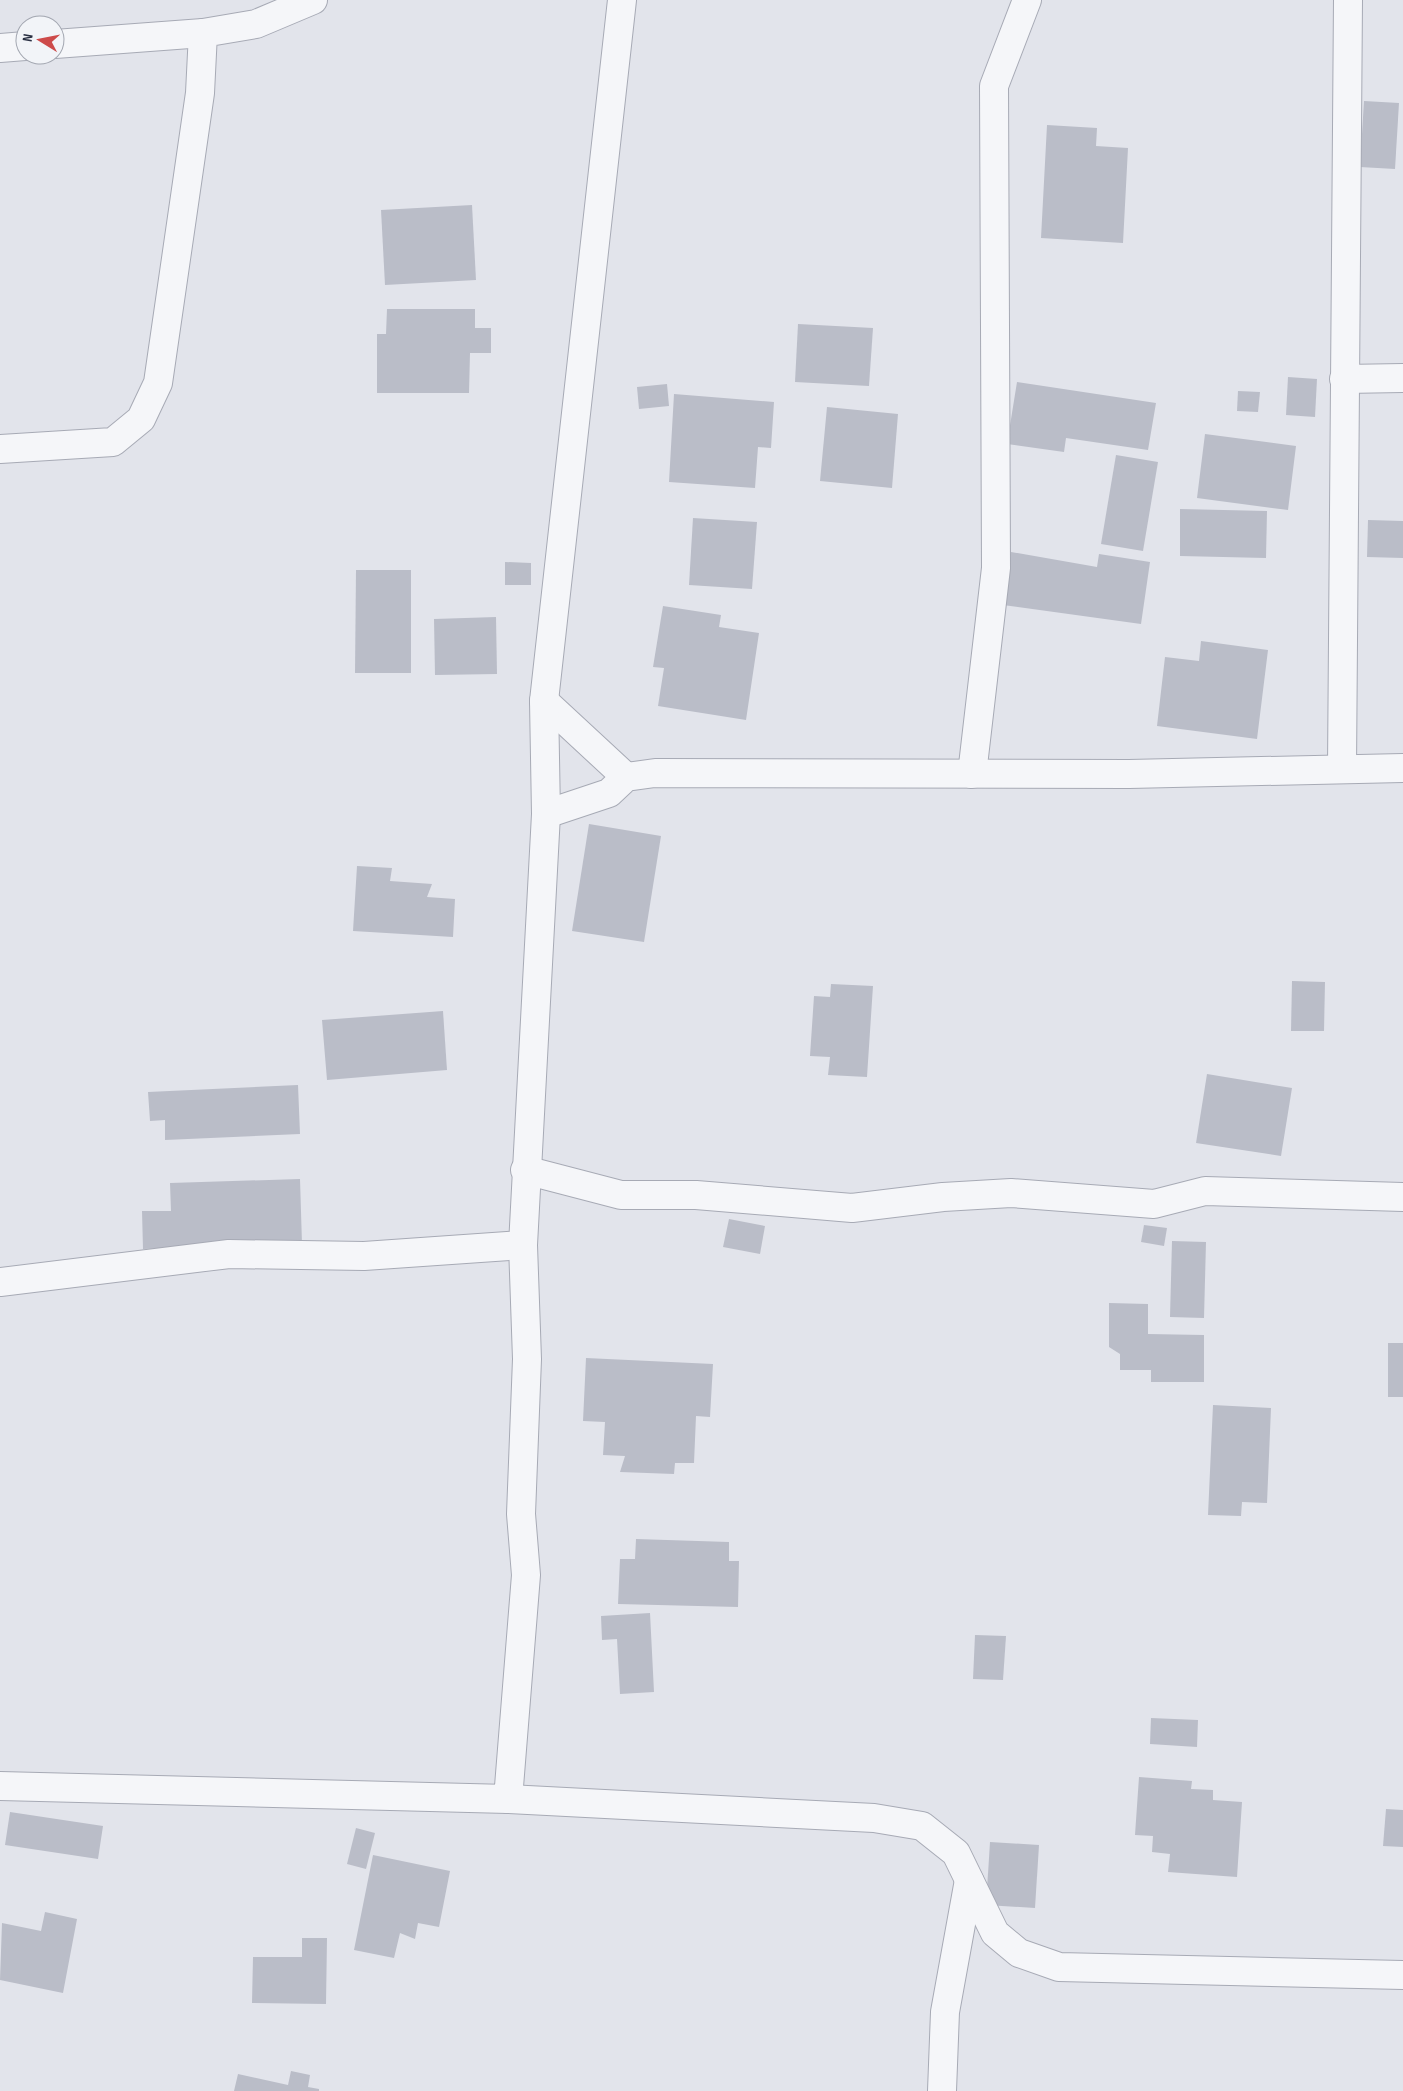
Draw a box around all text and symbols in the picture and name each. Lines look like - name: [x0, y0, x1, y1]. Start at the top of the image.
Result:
- north arrow: [15, 15, 65, 65]
- text: N: [19, 33, 37, 43]

